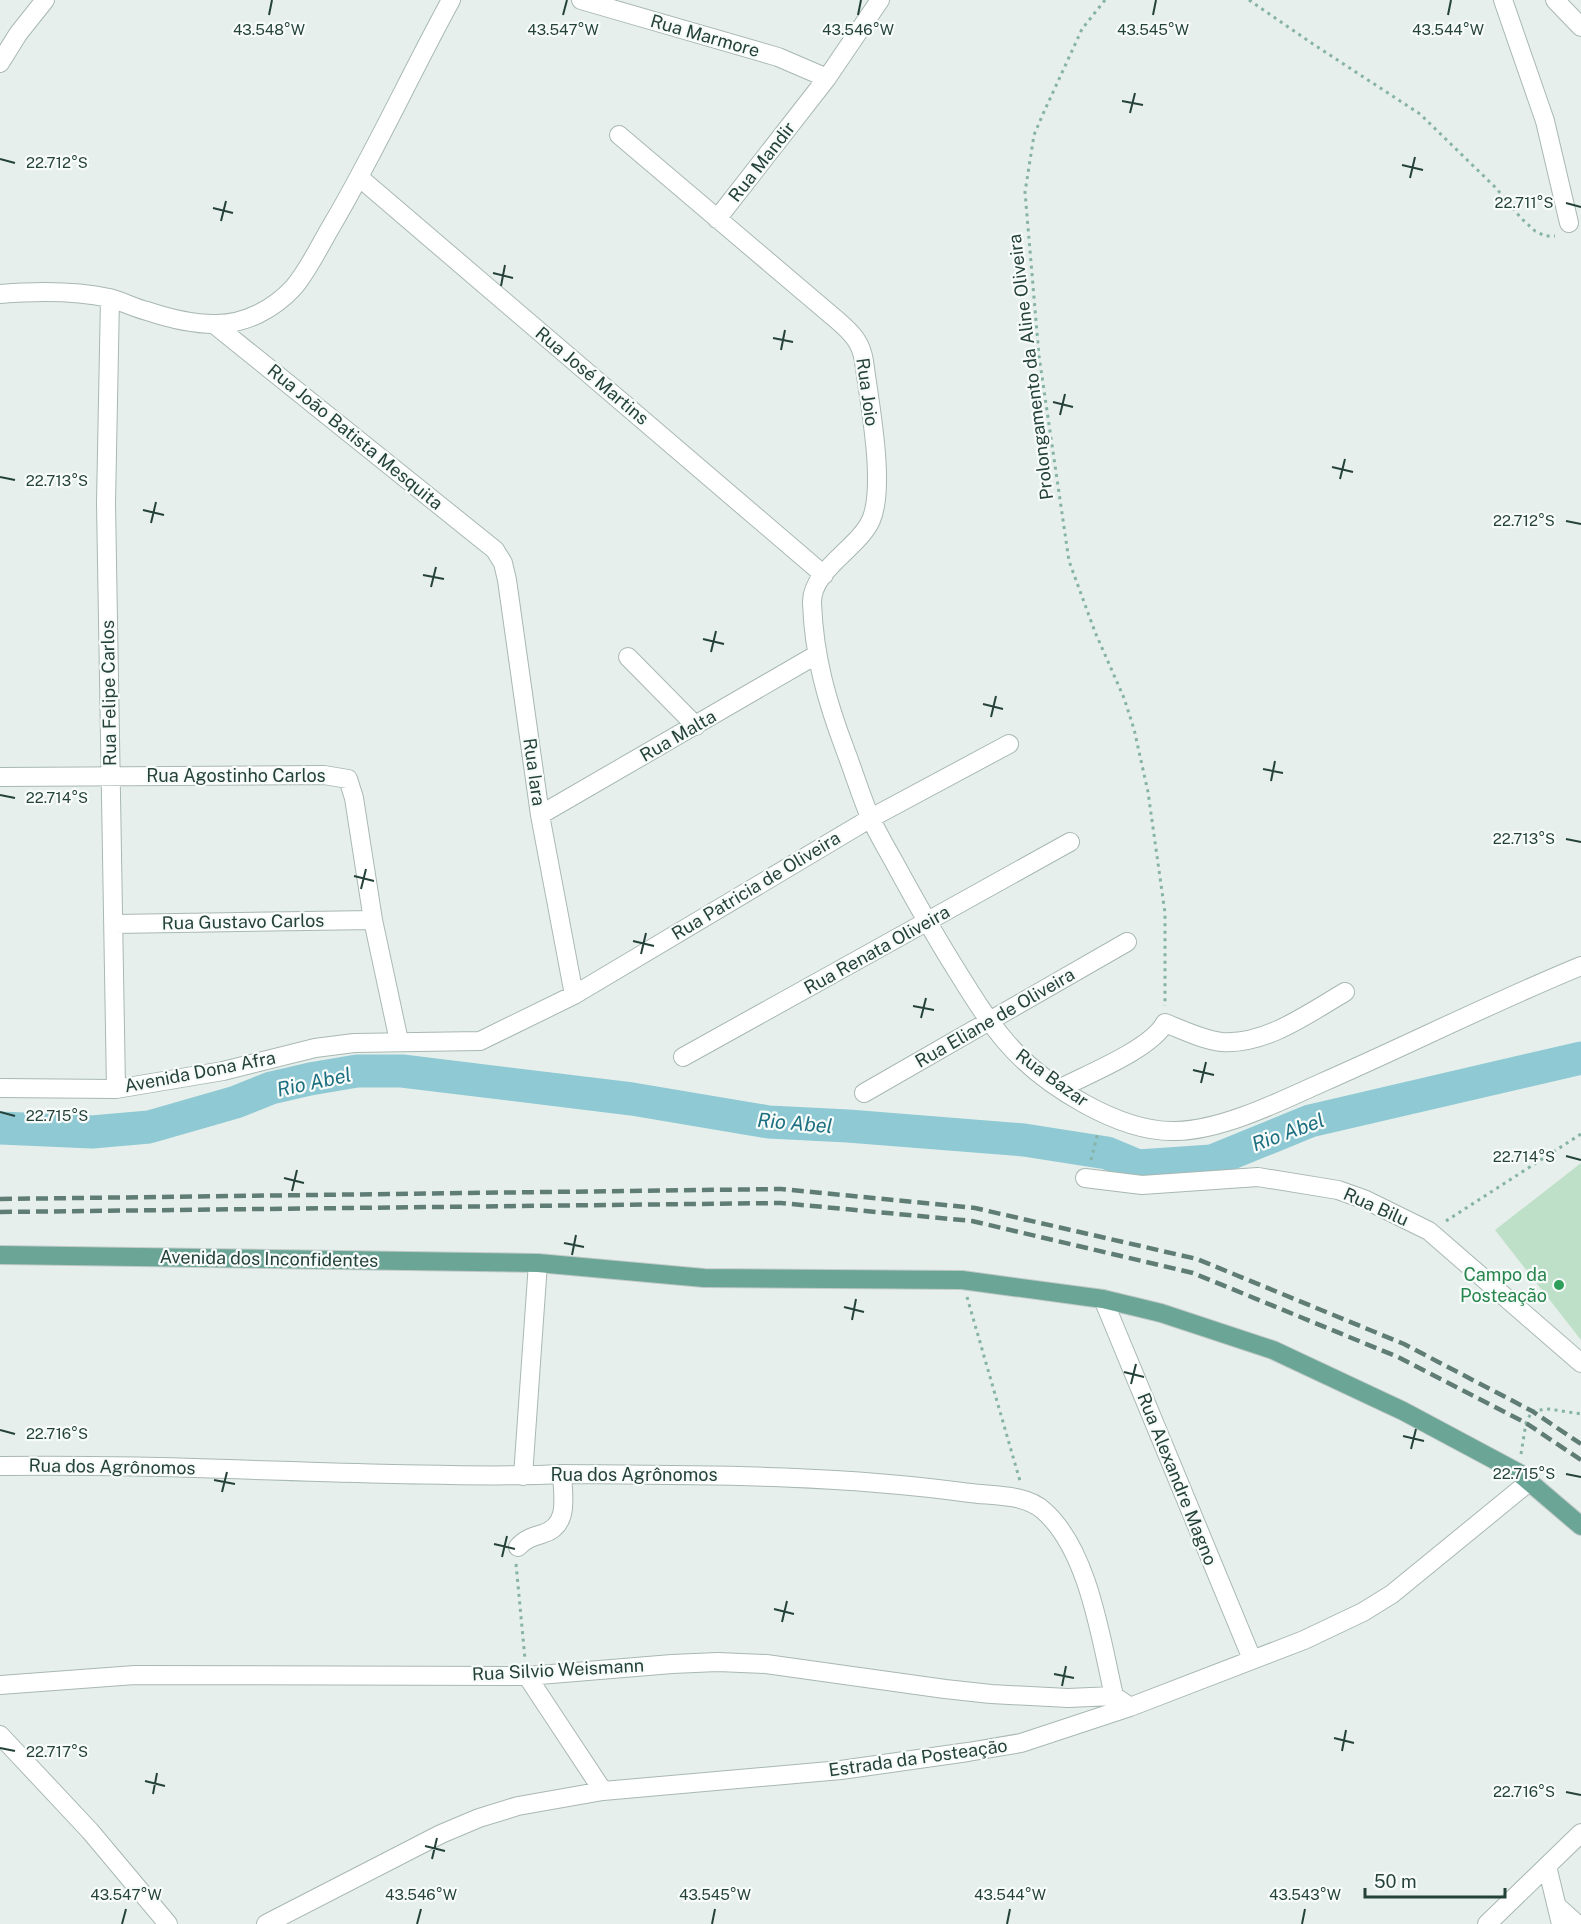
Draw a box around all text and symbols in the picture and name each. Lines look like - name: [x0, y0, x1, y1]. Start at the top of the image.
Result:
- street label: Rua Marmore: [648, 10, 762, 61]
- text: 43.548°W: [233, 21, 305, 38]
- text: 43.547°W: [527, 21, 599, 38]
- text: 43.546°W: [822, 21, 894, 38]
- text: 43.545°W: [1117, 21, 1189, 38]
- text: 43.544°W: [1412, 21, 1484, 38]
- street label: Rua Mandir: [724, 118, 799, 206]
- text: 22.712°S: [26, 154, 88, 171]
- text: 22.711°S: [1495, 194, 1554, 211]
- street label: Prolongamento da Aline Oliveira: [1004, 233, 1057, 501]
- street label: Rua José Martins: [532, 322, 653, 429]
- street label: Rua Joio: [852, 356, 883, 427]
- street label: Rua João Batista Mesquita: [264, 359, 447, 514]
- text: 22.713°S: [26, 472, 88, 489]
- text: 22.712°S: [1493, 512, 1555, 529]
- street label: Rua Felipe Carlos: [97, 620, 120, 766]
- street label: Rua Malta: [636, 705, 720, 766]
- street label: Rua Iara: [519, 737, 550, 807]
- street label: Rua Agostinho Carlos: [146, 765, 326, 786]
- text: 22.714°S: [26, 789, 88, 806]
- street label: Rua Patricia de Oliveira: [668, 827, 844, 944]
- text: 22.713°S: [1493, 830, 1555, 847]
- street label: Rua Renata Oliveira: [800, 901, 953, 998]
- street label: Rua Gustavo Carlos: [161, 910, 325, 933]
- street label: Rua Eliane de Oliveira: [911, 963, 1078, 1072]
- street label: Rua Bazar: [1012, 1044, 1093, 1111]
- street label: Avenida Dona Afra: [122, 1047, 277, 1096]
- water label: Rio Abel: [275, 1062, 353, 1102]
- text: 22.715°S: [26, 1107, 88, 1124]
- water label: Rio Abel: [756, 1108, 834, 1138]
- water label: Rio Abel: [1248, 1108, 1328, 1156]
- text: 22.714°S: [1493, 1148, 1555, 1165]
- street label: Rua Bilu: [1340, 1183, 1412, 1230]
- street label: Avenida dos Inconfidentes: [160, 1246, 378, 1271]
- place label: Campo da Posteação: [1460, 1264, 1547, 1306]
- marker: Campo da Posteação: [1552, 1278, 1566, 1292]
- street label: Rua Alexandre Magno: [1133, 1390, 1222, 1568]
- text: 22.716°S: [26, 1425, 88, 1442]
- street label: Rua dos Agrônomos: [28, 1455, 196, 1478]
- street label: Rua dos Agrônomos: [551, 1464, 717, 1485]
- text: 22.715°S: [1493, 1465, 1555, 1482]
- street label: Rua Silvio Weismann: [471, 1655, 645, 1684]
- street label: Estrada da Posteação: [827, 1735, 1009, 1780]
- text: 22.717°S: [26, 1743, 88, 1760]
- text: 22.716°S: [1493, 1783, 1555, 1800]
- scale bar: [1365, 1861, 1504, 1899]
- text: 50 m: [1374, 1871, 1417, 1892]
- text: 43.547°W: [90, 1886, 162, 1903]
- text: 43.546°W: [385, 1886, 457, 1903]
- text: 43.545°W: [679, 1886, 751, 1903]
- text: 43.544°W: [974, 1886, 1046, 1903]
- text: 43.543°W: [1269, 1886, 1341, 1903]

